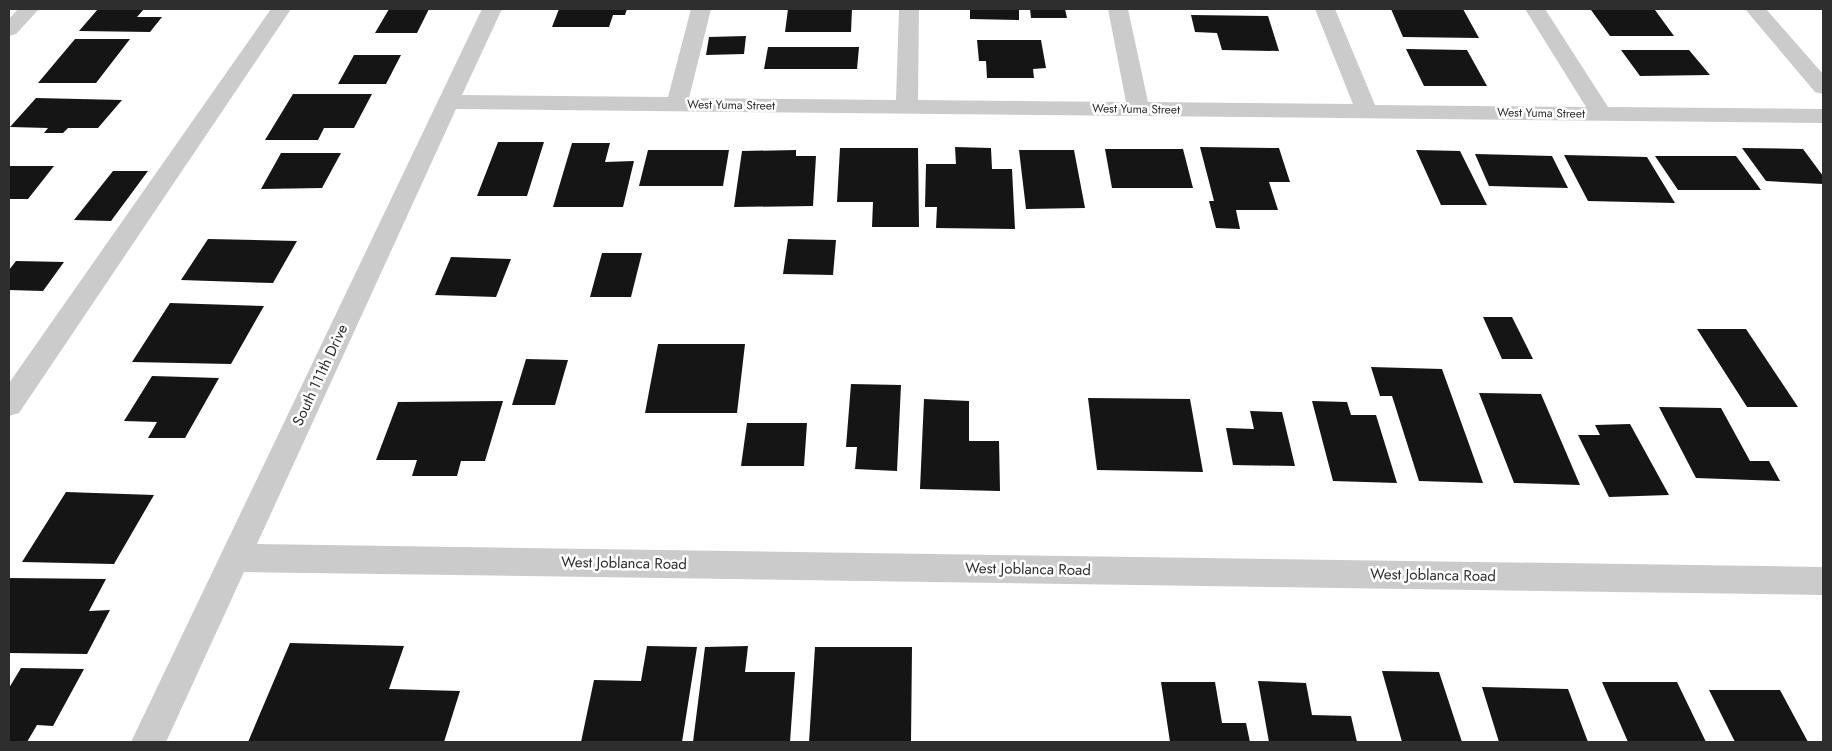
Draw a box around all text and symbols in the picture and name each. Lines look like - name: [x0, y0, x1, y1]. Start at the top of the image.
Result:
- street label: West Yuma Street: [687, 95, 775, 115]
- street label: West Yuma Street: [1092, 99, 1180, 119]
- street label: West Yuma Street: [1497, 103, 1585, 123]
- street label: South 111th Drive: [287, 320, 353, 429]
- street label: West Joblanca Road: [561, 551, 687, 575]
- street label: West Joblanca Road: [965, 557, 1091, 581]
- street label: West Joblanca Road: [1370, 563, 1496, 587]

